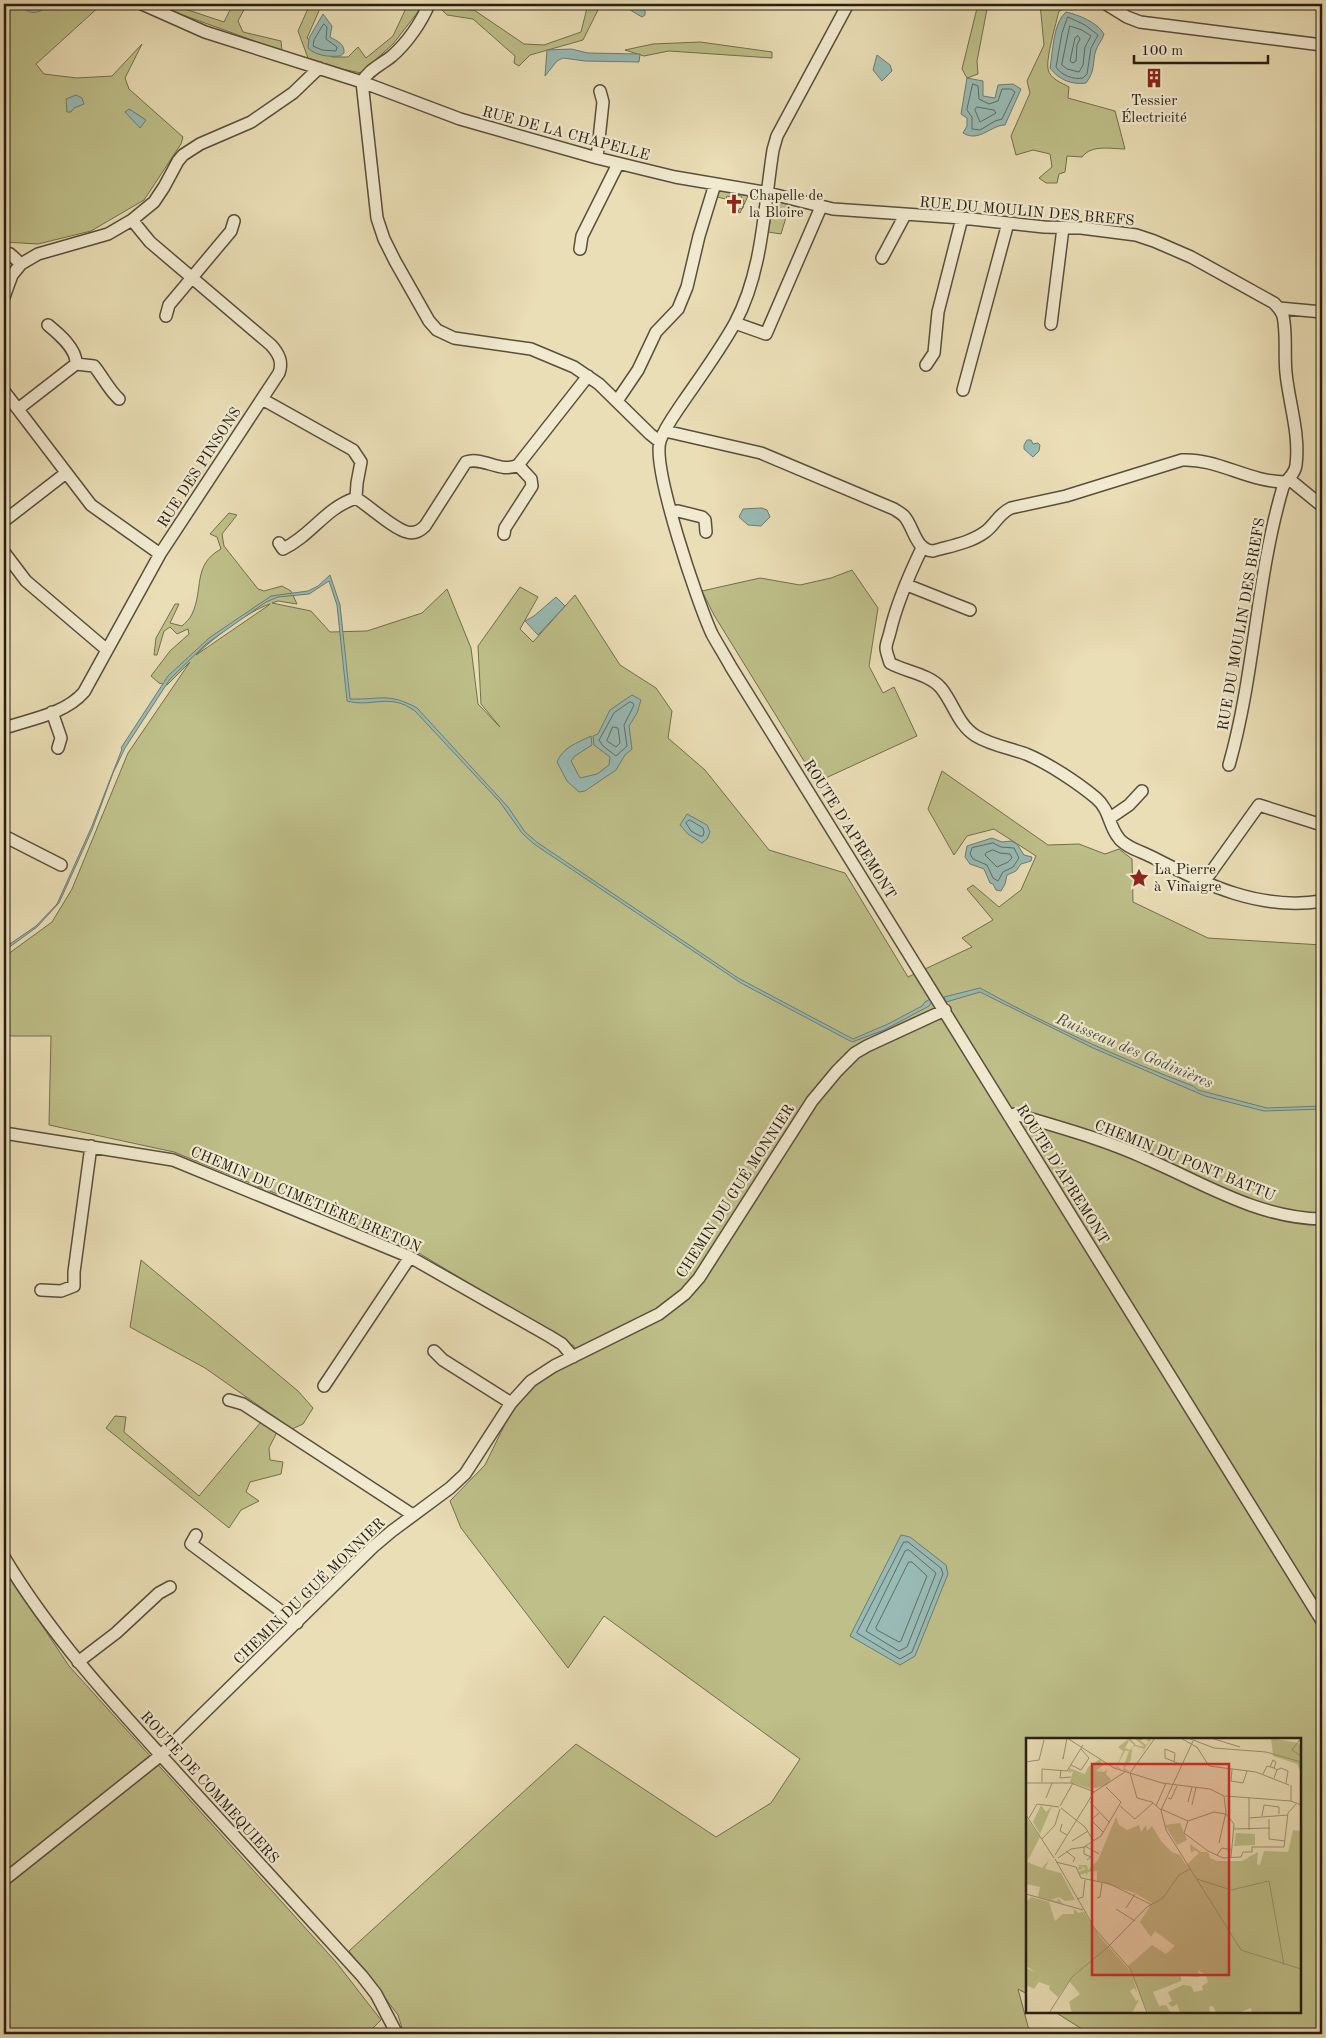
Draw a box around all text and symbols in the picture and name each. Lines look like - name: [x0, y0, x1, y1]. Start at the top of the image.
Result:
- scale bar: [1134, 32, 1267, 64]
- text: 100 m: [1141, 44, 1183, 59]
- building icon: Tessier Électricité: [1143, 67, 1165, 89]
- place label: Tessier Électricité: [1121, 94, 1187, 126]
- street label: RUE DE LA CHAPELLE: [480, 105, 651, 164]
- place label: Chapelle de la Bloire: [749, 189, 823, 221]
- church icon: Chapelle de la Bloire: [723, 193, 745, 215]
- street label: RUE DU MOULIN DES BREFS: [919, 196, 1135, 229]
- street label: RUE DES PINSONS: [156, 405, 245, 531]
- street label: RUE DU MOULIN DES BREFS: [1216, 517, 1269, 732]
- street label: ROUTE D'APREMONT: [800, 757, 898, 902]
- place label: La Pierre à Vinaigre: [1154, 863, 1221, 895]
- place icon: La Pierre à Vinaigre: [1128, 867, 1150, 889]
- water label: Ruisseau des Godinières: [1053, 1011, 1215, 1092]
- street label: CHEMIN DU GUÉ MONNIER: [672, 1101, 798, 1281]
- street label: ROUTE D'APREMONT: [1013, 1102, 1111, 1247]
- street label: CHEMIN DU PONT BATTU: [1092, 1118, 1277, 1205]
- street label: CHEMIN DU CIMETIÈRE BRETON: [188, 1142, 424, 1256]
- street label: CHEMIN DU GUÉ MONNIER: [230, 1514, 389, 1668]
- street label: ROUTE DE COMMEQUIERS: [137, 1709, 281, 1867]
- inset map: [1026, 1738, 1301, 2013]

